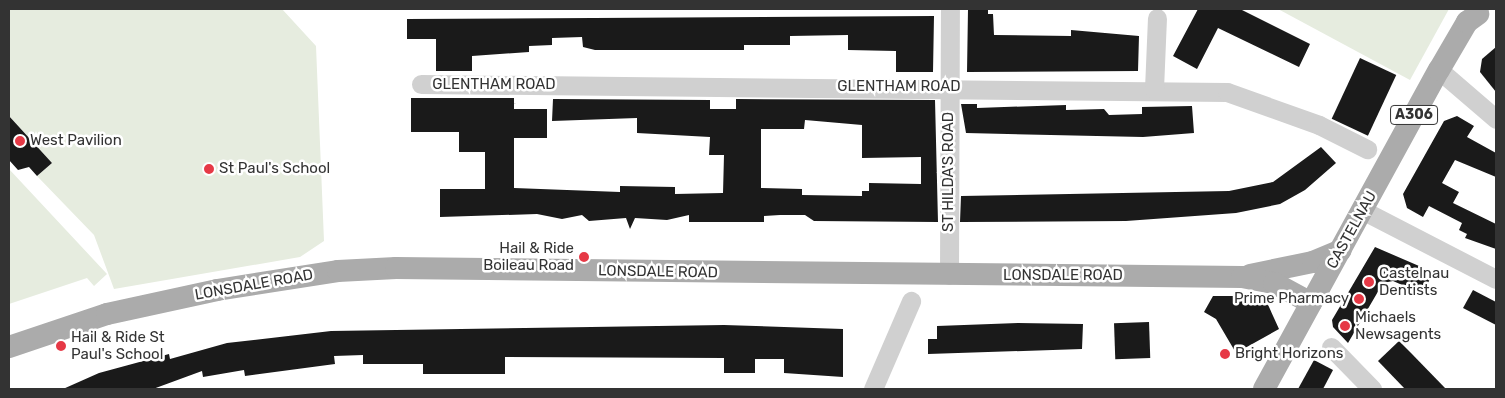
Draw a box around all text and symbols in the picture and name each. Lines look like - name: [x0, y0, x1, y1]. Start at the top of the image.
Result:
- street label: GLENTHAM ROAD: [432, 76, 556, 94]
- street label: GLENTHAM ROAD: [837, 78, 961, 96]
- road number: A306: [1389, 104, 1439, 126]
- street label: ST HILDA'S ROAD: [940, 112, 958, 232]
- place label: West Pavilion: [30, 132, 122, 150]
- marker: West Pavilion: [14, 135, 26, 147]
- place label: St Paul's School: [219, 160, 330, 178]
- marker: St Paul's School: [203, 163, 215, 175]
- street label: CASTELNAU: [1323, 188, 1381, 272]
- place label: Hail & Ride Boileau Road: [483, 239, 574, 274]
- marker: Hail & Ride Boileau Road: [578, 251, 590, 263]
- street label: LONSDALE ROAD: [598, 262, 718, 282]
- place label: Castelnau Dentists: [1379, 264, 1449, 299]
- street label: LONSDALE ROAD: [193, 266, 315, 304]
- street label: LONSDALE ROAD: [1003, 267, 1123, 285]
- marker: Castelnau Dentists: [1363, 276, 1375, 288]
- place label: Prime Pharmacy: [1234, 290, 1349, 308]
- marker: Prime Pharmacy: [1353, 293, 1365, 305]
- place label: Michaels Newsagents: [1355, 308, 1441, 343]
- marker: Michaels Newsagents: [1339, 320, 1351, 332]
- place label: Hail & Ride St Paul's School: [71, 328, 165, 363]
- marker: Hail & Ride St Paul's School: [55, 340, 67, 352]
- place label: Bright Horizons: [1235, 345, 1343, 363]
- marker: Bright Horizons: [1219, 348, 1231, 360]

